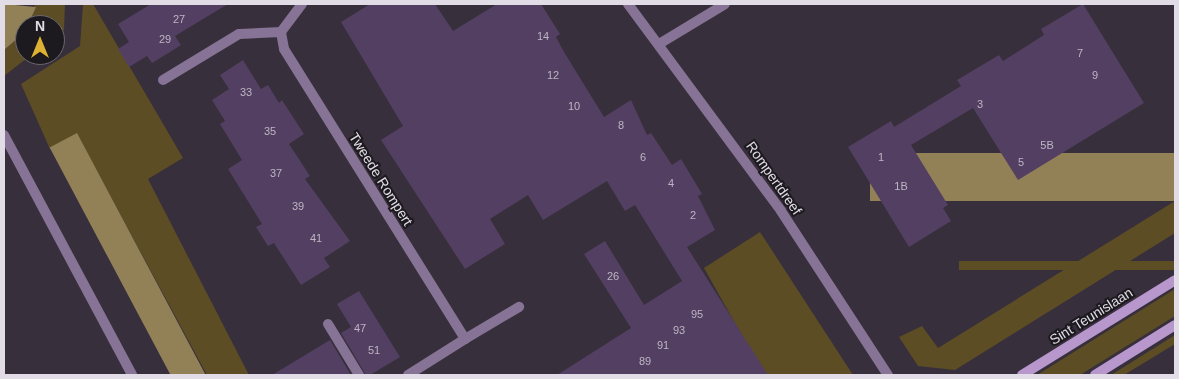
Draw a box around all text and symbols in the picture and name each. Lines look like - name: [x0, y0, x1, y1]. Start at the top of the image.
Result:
- house number: 27: [173, 12, 185, 26]
- north arrow: [15, 15, 65, 65]
- text: N: [35, 18, 45, 34]
- house number: 14: [537, 29, 549, 43]
- house number: 29: [159, 32, 171, 46]
- house number: 7: [1077, 46, 1083, 60]
- house number: 12: [547, 68, 559, 82]
- house number: 9: [1092, 68, 1098, 82]
- house number: 33: [240, 85, 252, 99]
- house number: 3: [977, 97, 983, 111]
- house number: 10: [568, 99, 580, 113]
- house number: 8: [618, 118, 624, 132]
- house number: 35: [264, 124, 276, 138]
- street label: Tweede Rompert: [346, 129, 416, 229]
- street label: Rompertdreef: [743, 138, 805, 218]
- house number: 5B: [1040, 138, 1054, 152]
- house number: 6: [640, 150, 646, 164]
- house number: 1: [878, 150, 884, 164]
- house number: 5: [1018, 155, 1024, 169]
- house number: 37: [270, 166, 282, 180]
- house number: 4: [668, 176, 674, 190]
- house number: 1B: [894, 179, 908, 193]
- house number: 39: [292, 199, 304, 213]
- house number: 2: [690, 208, 696, 222]
- house number: 41: [310, 231, 322, 245]
- house number: 26: [607, 269, 619, 283]
- street label: Sint Teunislaan: [1046, 284, 1136, 348]
- house number: 95: [691, 307, 703, 321]
- house number: 47: [354, 321, 366, 335]
- house number: 93: [673, 323, 685, 337]
- house number: 91: [657, 338, 669, 352]
- house number: 51: [368, 343, 380, 357]
- house number: 89: [639, 354, 651, 368]

